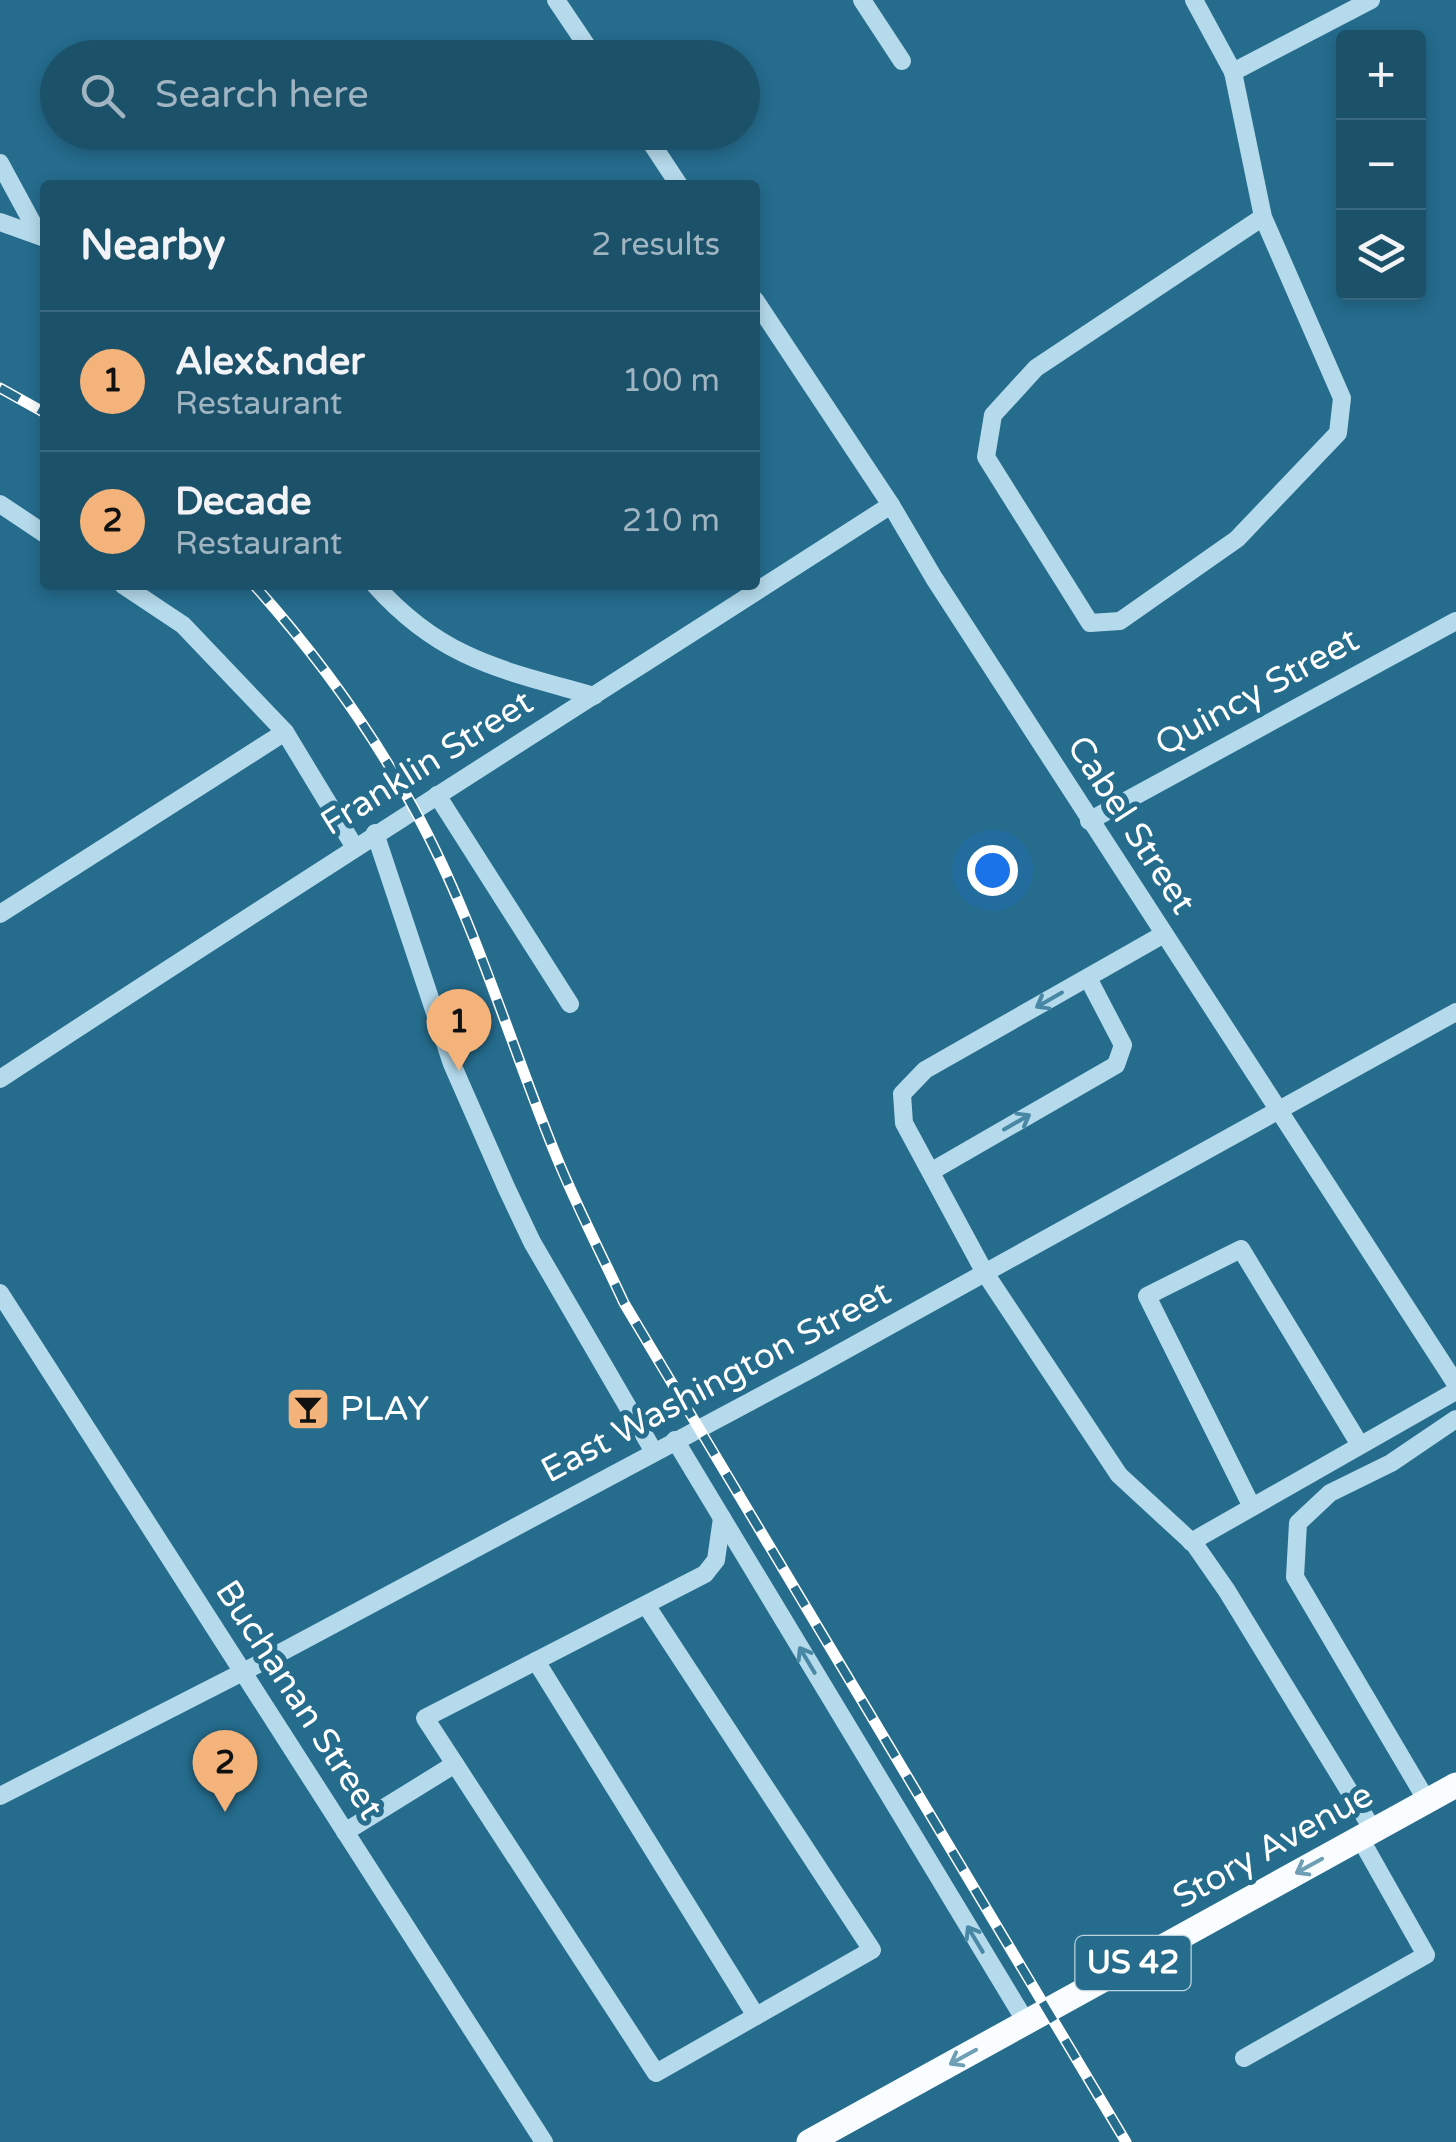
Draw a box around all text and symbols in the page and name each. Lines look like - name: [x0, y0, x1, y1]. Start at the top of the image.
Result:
- map controls: [1336, 30, 1426, 300]
- button: +: [1336, 30, 1426, 120]
- search box: [40, 40, 760, 150]
- icon: search: [75, 68, 130, 123]
- text: Search here: [155, 72, 369, 118]
- button: −: [1336, 120, 1426, 210]
- button: layers: [1336, 210, 1426, 300]
- text: Nearby: [80, 220, 225, 271]
- text: 2 results: [591, 226, 720, 264]
- text: Alex&nder: [175, 339, 365, 385]
- text: 1: [102, 362, 123, 400]
- text: 100 m: [622, 362, 720, 400]
- text: Restaurant: [175, 385, 342, 423]
- text: Decade: [175, 479, 311, 525]
- text: 2: [102, 502, 123, 540]
- text: 210 m: [622, 502, 720, 540]
- text: Restaurant: [175, 525, 342, 563]
- street label: Quincy Street: [1148, 619, 1366, 765]
- street label: Franklin Street: [313, 681, 541, 845]
- street label: Cabel Street: [1058, 728, 1204, 922]
- your location: [967, 845, 1018, 896]
- pin: 1: [426, 988, 492, 1071]
- one-way arrow: [1035, 990, 1064, 1010]
- one-way arrow: [1002, 1112, 1031, 1132]
- street label: East Washington Street: [534, 1272, 898, 1492]
- bar icon: PLAY: [285, 1386, 331, 1432]
- place label: PLAY: [340, 1388, 429, 1430]
- street label: Buchanan Street: [206, 1573, 392, 1827]
- one-way arrow: [797, 1646, 817, 1675]
- pin: 2: [192, 1730, 258, 1812]
- street label: Story Avenue: [1166, 1774, 1380, 1918]
- one-way arrow: [1295, 1857, 1325, 1876]
- one-way arrow: [965, 1925, 985, 1954]
- road number: US 42: [1076, 1936, 1190, 1990]
- one-way arrow: [949, 2047, 979, 2067]

